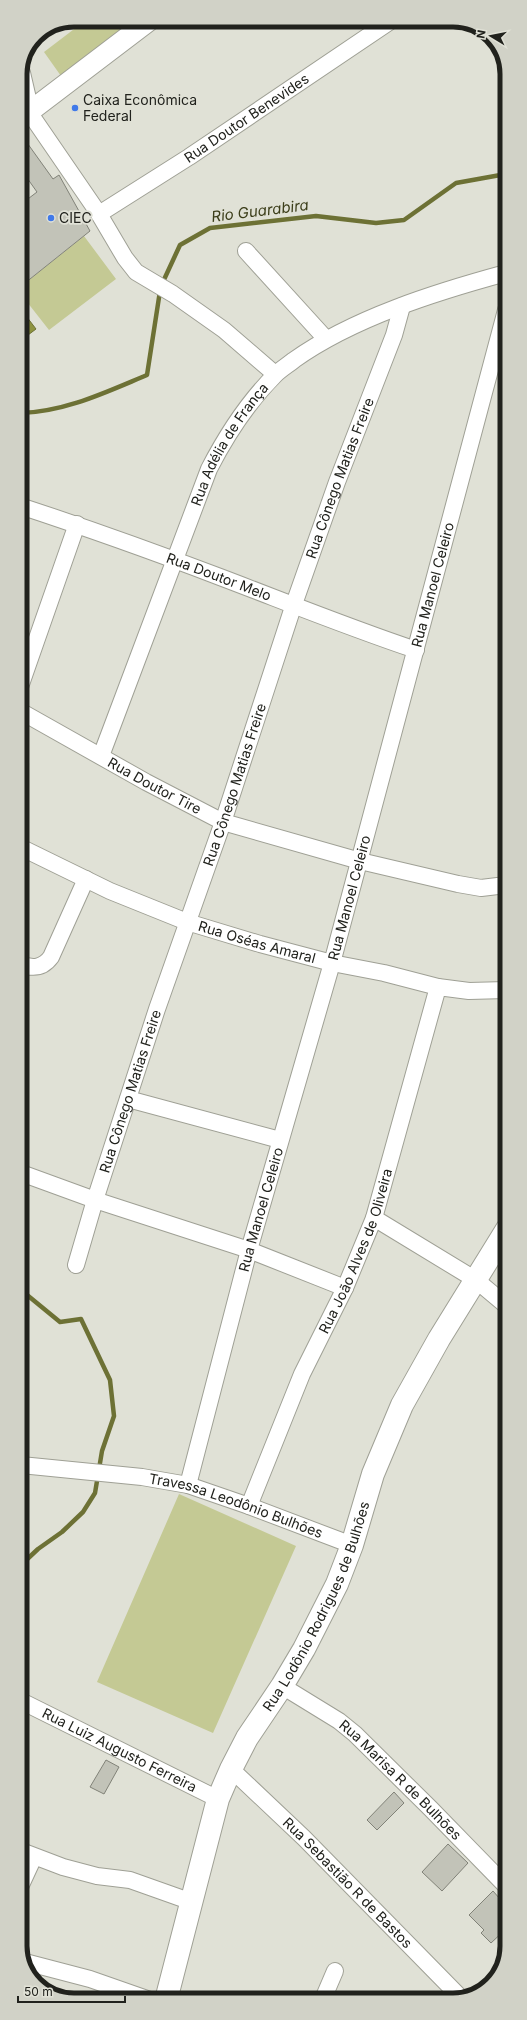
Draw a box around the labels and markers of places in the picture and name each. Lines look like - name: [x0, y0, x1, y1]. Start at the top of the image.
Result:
- place label: Caixa Econômica Federal: [83, 91, 197, 124]
- marker: Caixa Econômica Federal: [70, 103, 80, 113]
- place label: CIEC: [59, 209, 92, 226]
- marker: CIEC: [46, 213, 56, 223]

